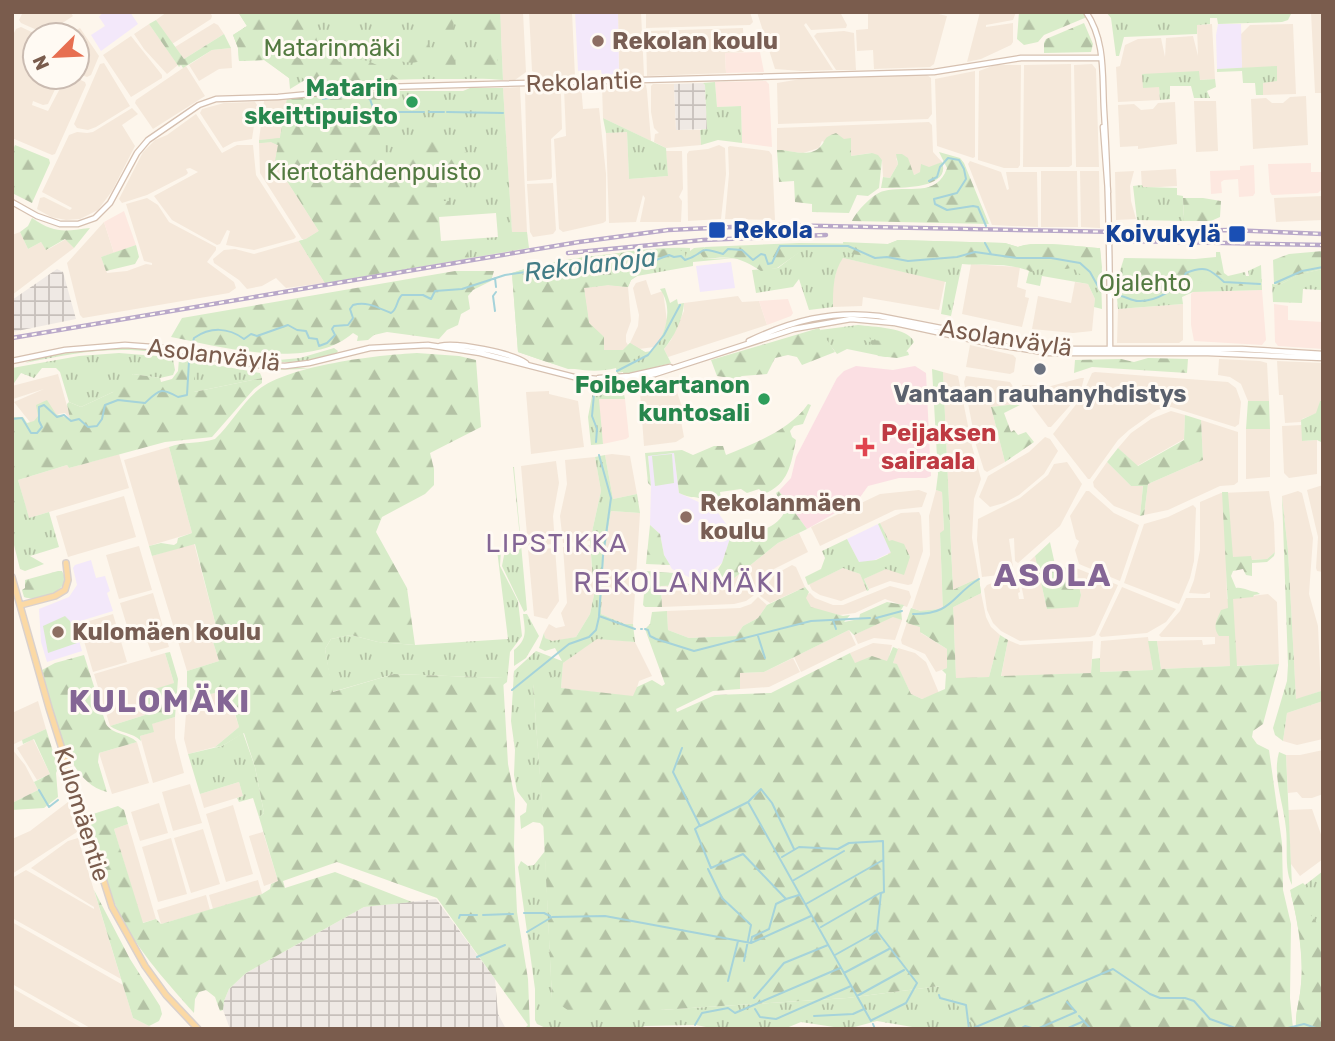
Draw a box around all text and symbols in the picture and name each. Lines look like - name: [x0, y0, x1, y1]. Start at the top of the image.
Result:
- north arrow: [21, 21, 91, 91]
- place label: Rekolan koulu: [612, 27, 778, 55]
- marker: Rekolan koulu: [590, 33, 606, 49]
- park label: Matarinmäki: [263, 34, 401, 62]
- text: N: [28, 52, 54, 74]
- street label: Rekolantie: [525, 66, 643, 98]
- place label: Matarin skeittipuisto: [244, 74, 398, 130]
- marker: Matarin skeittipuisto: [404, 94, 420, 110]
- park label: Kiertotähdenpuisto: [266, 158, 482, 186]
- place label: Rekola: [733, 216, 813, 244]
- marker: Rekola: [707, 220, 727, 240]
- place label: Koivukylä: [1105, 220, 1221, 248]
- marker: Koivukylä: [1227, 224, 1247, 244]
- water label: Rekolanoja: [522, 242, 658, 288]
- park label: Ojalehto: [1099, 269, 1191, 297]
- street label: Asolanväylä: [938, 314, 1074, 362]
- street label: Asolanväylä: [146, 333, 282, 377]
- marker: Vantaan rauhanyhdistys: [1032, 361, 1048, 377]
- place label: Foibekartanon kuntosali: [575, 371, 750, 427]
- place label: Vantaan rauhanyhdistys: [893, 380, 1187, 408]
- marker: Foibekartanon kuntosali: [756, 391, 772, 407]
- place label: Peijaksen sairaala: [881, 419, 996, 475]
- marker: Peijaksen sairaala: [855, 437, 875, 457]
- place label: Rekolanmäen koulu: [700, 489, 861, 545]
- marker: Rekolanmäen koulu: [678, 509, 694, 525]
- district label: LIPSTIKKA: [485, 528, 629, 559]
- district label: ASOLA: [994, 556, 1112, 594]
- district label: REKOLANMÄKI: [573, 566, 785, 599]
- place label: Kulomäen koulu: [72, 618, 261, 646]
- marker: Kulomäen koulu: [50, 624, 66, 640]
- district label: KULOMÄKI: [69, 682, 251, 720]
- street label: Kulomäentie: [48, 743, 116, 885]

